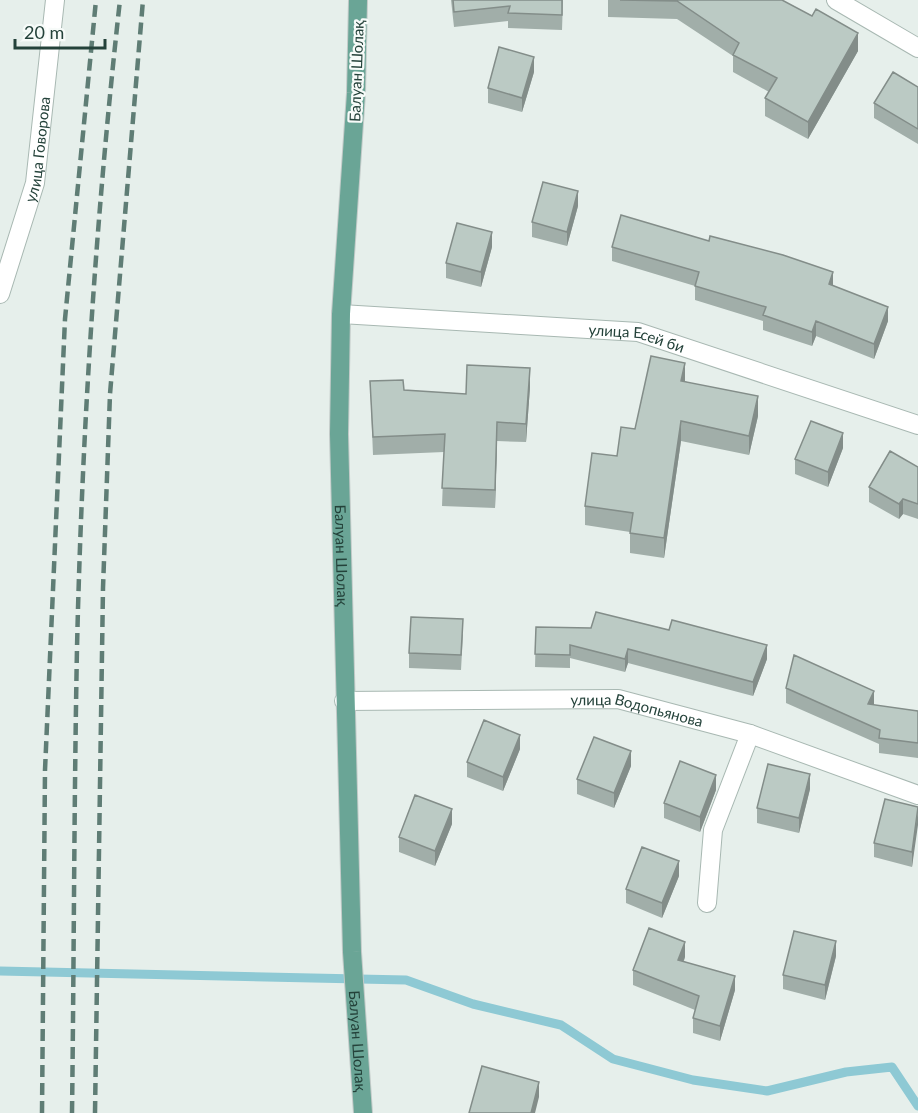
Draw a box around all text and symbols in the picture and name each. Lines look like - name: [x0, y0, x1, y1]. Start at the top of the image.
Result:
- scale bar: [15, 12, 105, 50]
- street label: Балуан Шолақ: [345, 19, 367, 122]
- text: 20 m: [24, 21, 64, 43]
- street label: улица Говорова: [20, 96, 53, 205]
- street label: улица Есей би: [588, 320, 687, 356]
- street label: Балуан Шолақ: [332, 504, 352, 607]
- street label: улица Водопьянова: [570, 690, 705, 730]
- street label: Балуан Шолақ: [346, 990, 371, 1093]

